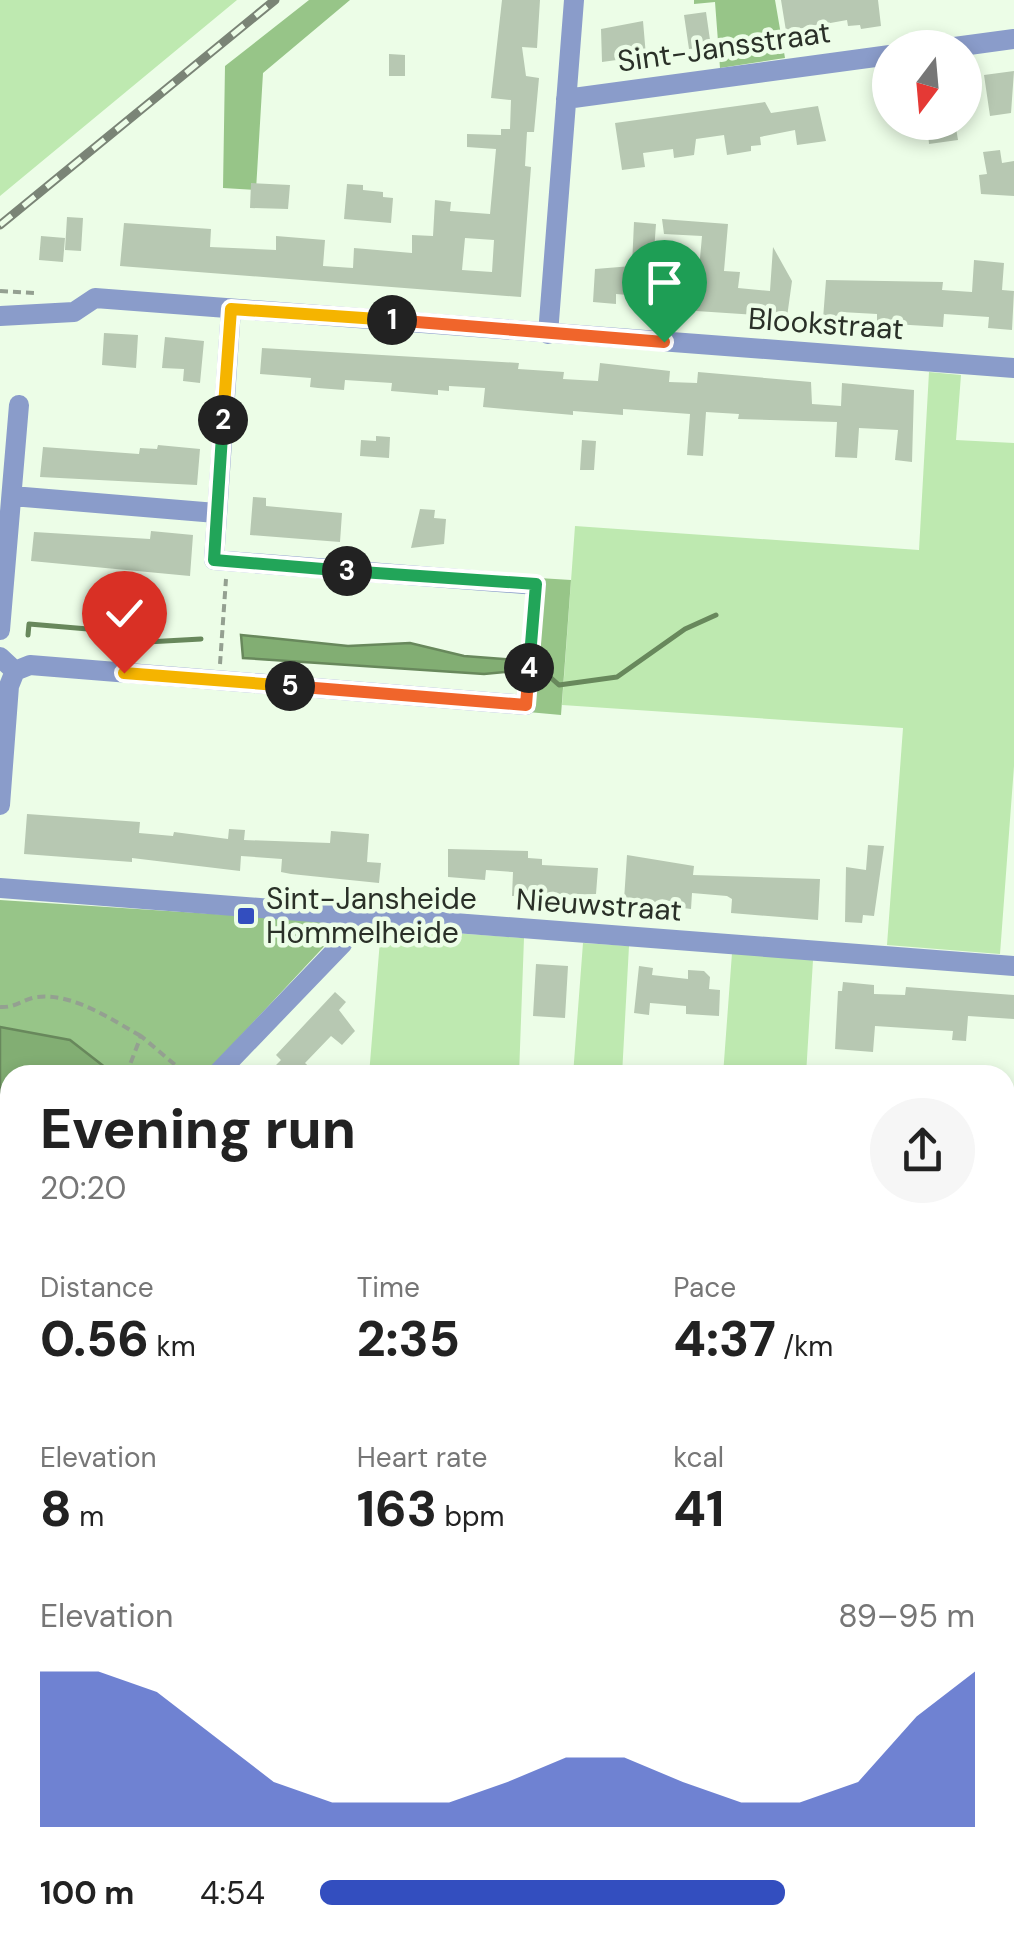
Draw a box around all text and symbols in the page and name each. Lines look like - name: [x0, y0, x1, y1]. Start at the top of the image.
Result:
- street label: Sint-Jansstraat: [615, 12, 833, 81]
- north arrow: [872, 30, 982, 140]
- map controls: [872, 30, 982, 140]
- pin: [622, 240, 707, 343]
- icon: arrive: [637, 255, 692, 310]
- pin: 1: [367, 295, 417, 345]
- street label: Blookstraat: [747, 299, 905, 348]
- text: 1: [387, 301, 397, 338]
- pin: 2: [198, 395, 248, 445]
- text: 2: [215, 401, 231, 438]
- pin: 3: [322, 546, 372, 596]
- text: 3: [339, 552, 355, 589]
- pin: [82, 571, 167, 674]
- icon: check: [97, 586, 152, 641]
- pin: 4: [504, 643, 554, 693]
- text: 4: [520, 649, 538, 686]
- pin: 5: [265, 661, 315, 711]
- text: 5: [281, 667, 299, 704]
- place label: Sint-Jansheide Hommelheide: [266, 879, 477, 952]
- street label: Nieuwstraat: [515, 879, 683, 930]
- marker: Sint-Jansheide Hommelheide: [235, 905, 257, 927]
- text: Evening run: [40, 1093, 356, 1165]
- button: share: [870, 1098, 975, 1203]
- text: 20:20: [40, 1167, 126, 1209]
- text: Distance: [40, 1269, 154, 1306]
- text: Time: [357, 1269, 420, 1306]
- text: Pace: [673, 1269, 736, 1306]
- text: 0.56: [40, 1306, 149, 1372]
- text: 2:35: [357, 1306, 460, 1372]
- text: 4:37: [673, 1306, 776, 1372]
- text: km: [149, 1328, 196, 1365]
- text: /km: [776, 1328, 833, 1365]
- text: Elevation: [40, 1439, 157, 1476]
- text: Heart rate: [357, 1439, 487, 1476]
- text: kcal: [673, 1439, 724, 1476]
- text: 8: [40, 1476, 72, 1542]
- text: 163: [357, 1476, 437, 1542]
- text: 41: [673, 1476, 725, 1542]
- text: m: [72, 1498, 104, 1535]
- text: bpm: [437, 1498, 505, 1535]
- text: Elevation: [40, 1595, 173, 1637]
- text: 89–95 m: [838, 1595, 975, 1637]
- text: 100 m: [40, 1872, 134, 1914]
- text: 4:54: [200, 1872, 265, 1914]

